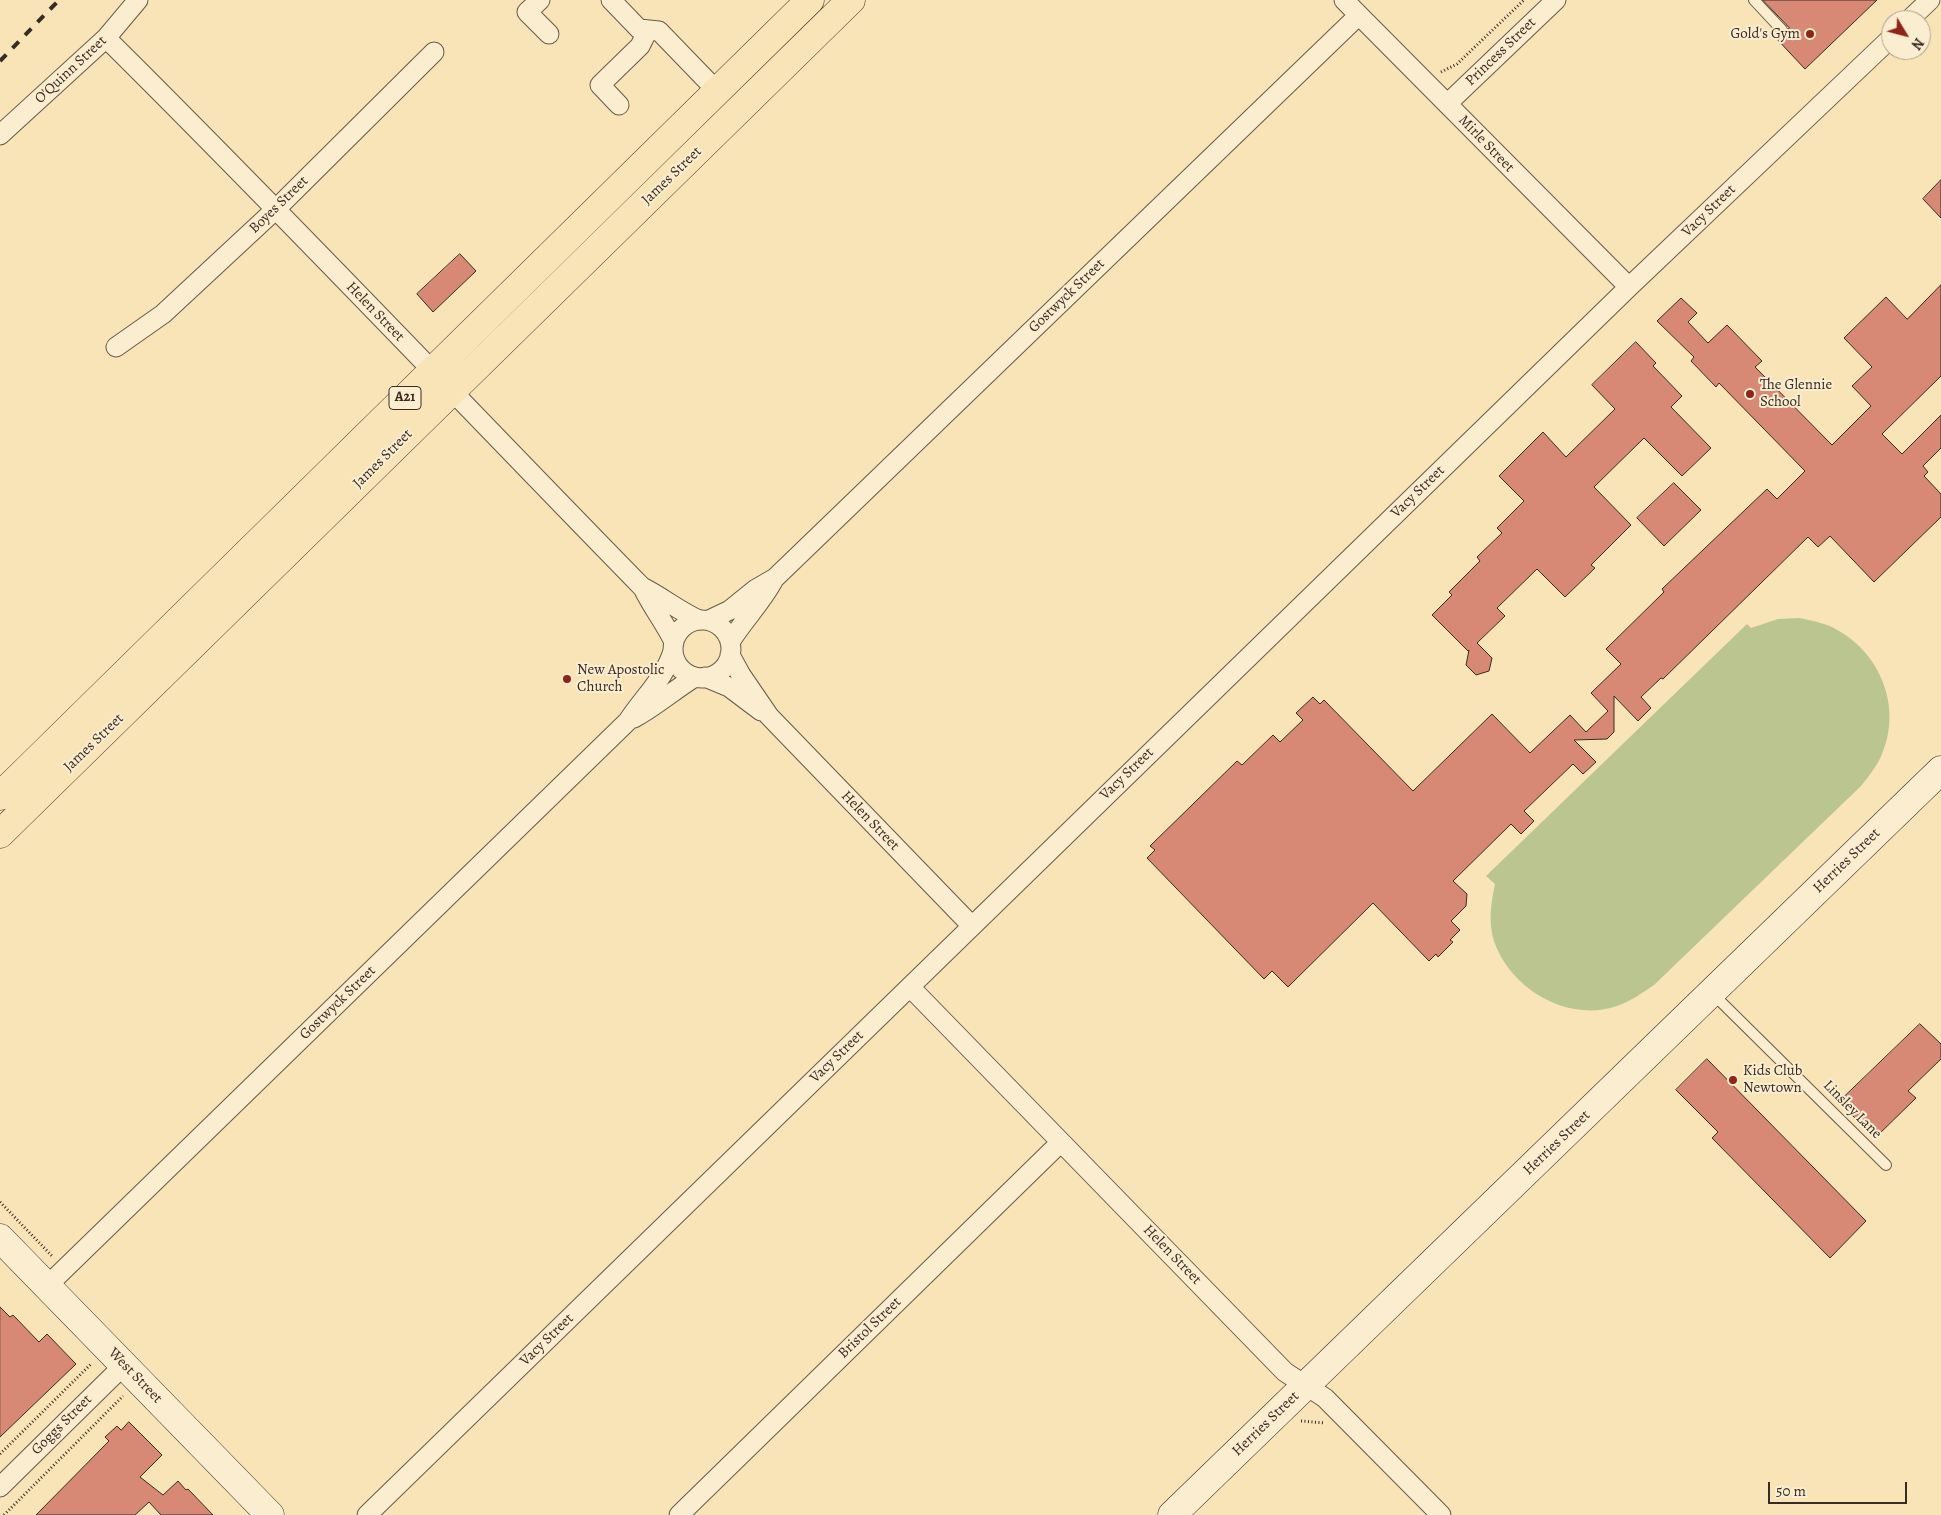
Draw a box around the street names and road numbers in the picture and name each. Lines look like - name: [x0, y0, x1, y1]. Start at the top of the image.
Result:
- street label: Princess Street: [1462, 14, 1540, 90]
- street label: O'Quinn Street: [31, 32, 111, 108]
- street label: Mirle Street: [1454, 112, 1518, 176]
- street label: James Street: [638, 143, 706, 209]
- street label: Boyes Street: [246, 172, 312, 238]
- street label: Vacy Street: [1678, 181, 1740, 241]
- street label: Gostwyck Street: [1025, 255, 1109, 337]
- street label: Helen Street: [342, 278, 408, 346]
- road number: A21: [389, 386, 421, 409]
- street label: James Street: [350, 426, 416, 492]
- street label: Vacy Street: [1387, 462, 1449, 522]
- street label: James Street: [60, 710, 128, 776]
- street label: Vacy Street: [1096, 744, 1158, 804]
- street label: Helen Street: [837, 787, 903, 855]
- street label: Herries Street: [1810, 825, 1884, 897]
- street label: Gostwyck Street: [296, 962, 380, 1044]
- street label: Vacy Street: [806, 1027, 868, 1087]
- street label: Linsley Lane: [1819, 1077, 1885, 1143]
- street label: Herries Street: [1520, 1107, 1594, 1179]
- street label: Helen Street: [1139, 1221, 1205, 1289]
- street label: Bristol Street: [835, 1293, 905, 1363]
- street label: Vacy Street: [516, 1310, 578, 1370]
- street label: West Street: [104, 1344, 166, 1408]
- street label: Herries Street: [1229, 1388, 1303, 1460]
- street label: Goggs Street: [28, 1391, 96, 1459]

